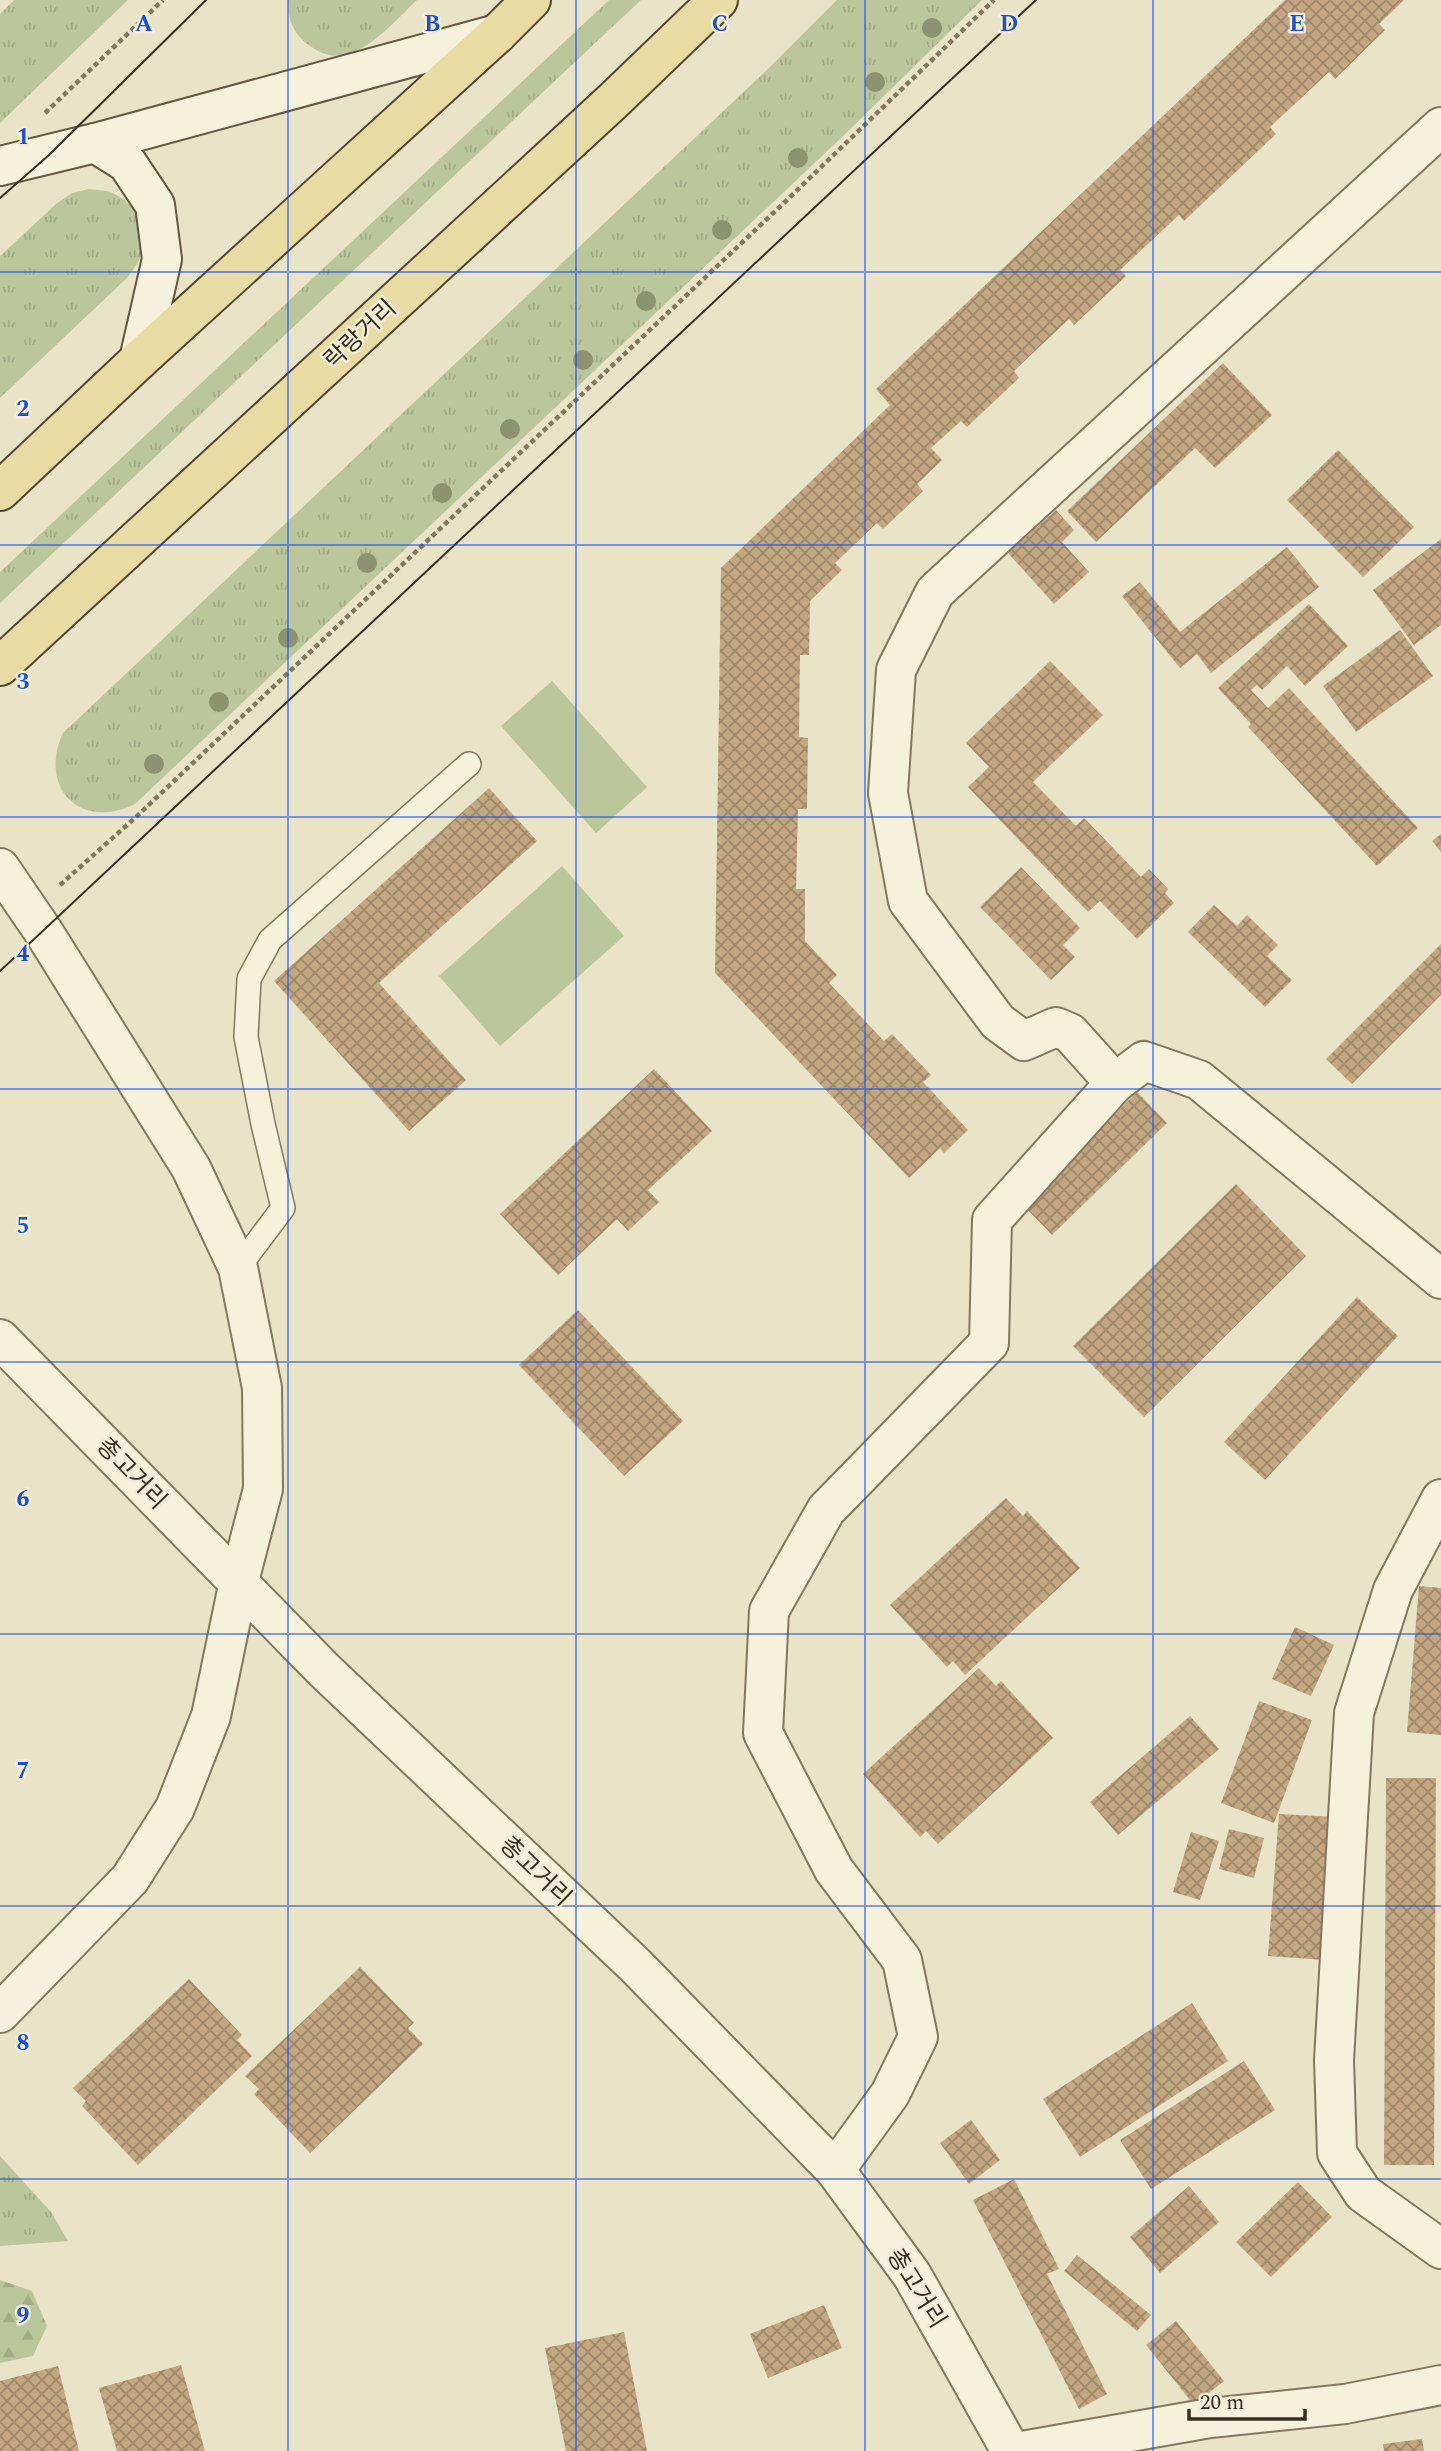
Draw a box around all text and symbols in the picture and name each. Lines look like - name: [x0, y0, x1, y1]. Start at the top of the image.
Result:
- text: A: [135, 7, 153, 42]
- text: B: [424, 7, 440, 42]
- text: C: [712, 7, 728, 42]
- text: D: [1000, 7, 1018, 42]
- text: E: [1289, 7, 1305, 42]
- text: 1: [17, 120, 29, 155]
- street label: 락랑거리: [316, 291, 405, 378]
- text: 2: [17, 392, 30, 427]
- text: 3: [17, 665, 30, 700]
- text: 4: [17, 937, 30, 972]
- text: 5: [17, 1209, 29, 1244]
- street label: 총고거리: [88, 1429, 175, 1518]
- text: 6: [17, 1482, 30, 1517]
- text: 7: [17, 1754, 29, 1789]
- street label: 총고거리: [491, 1828, 580, 1915]
- text: 8: [17, 2026, 29, 2061]
- street label: 총고거리: [877, 2242, 955, 2336]
- text: 9: [17, 2299, 30, 2334]
- scale bar: [1189, 2378, 1304, 2422]
- text: 20 m: [1200, 2387, 1244, 2419]

